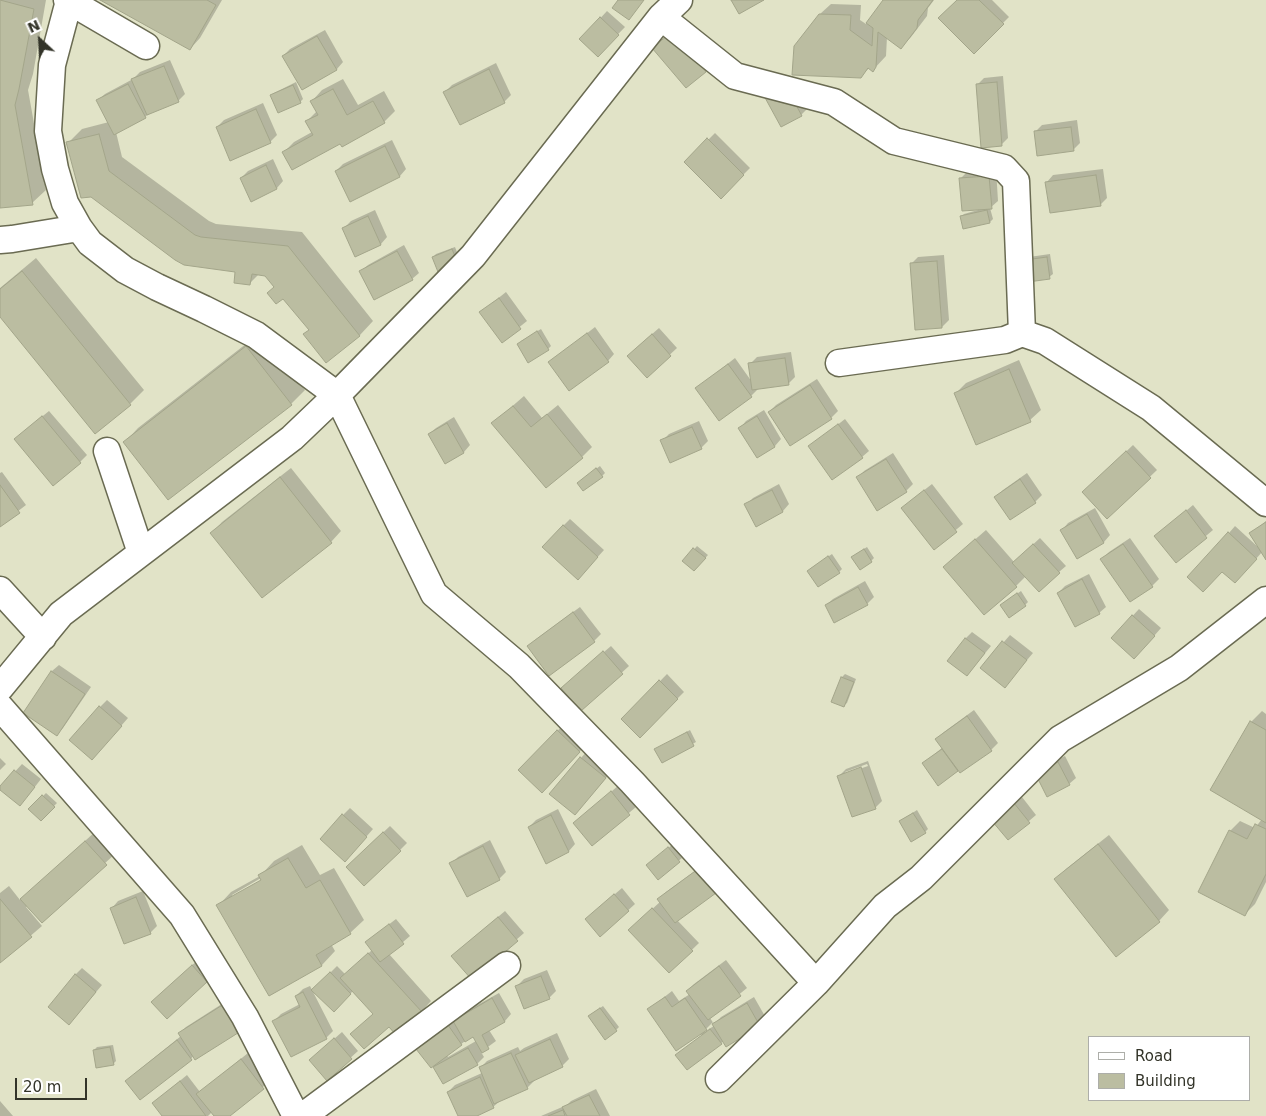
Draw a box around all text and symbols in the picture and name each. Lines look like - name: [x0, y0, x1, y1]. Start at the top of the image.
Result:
- north arrow: [15, 15, 65, 65]
- text: N: [25, 17, 42, 36]
- legend: [1088, 1036, 1251, 1101]
- text: Road: [1135, 1047, 1173, 1065]
- scale bar: [18, 1068, 90, 1100]
- text: Building: [1135, 1072, 1196, 1090]
- text: 20 m: [23, 1078, 61, 1096]

